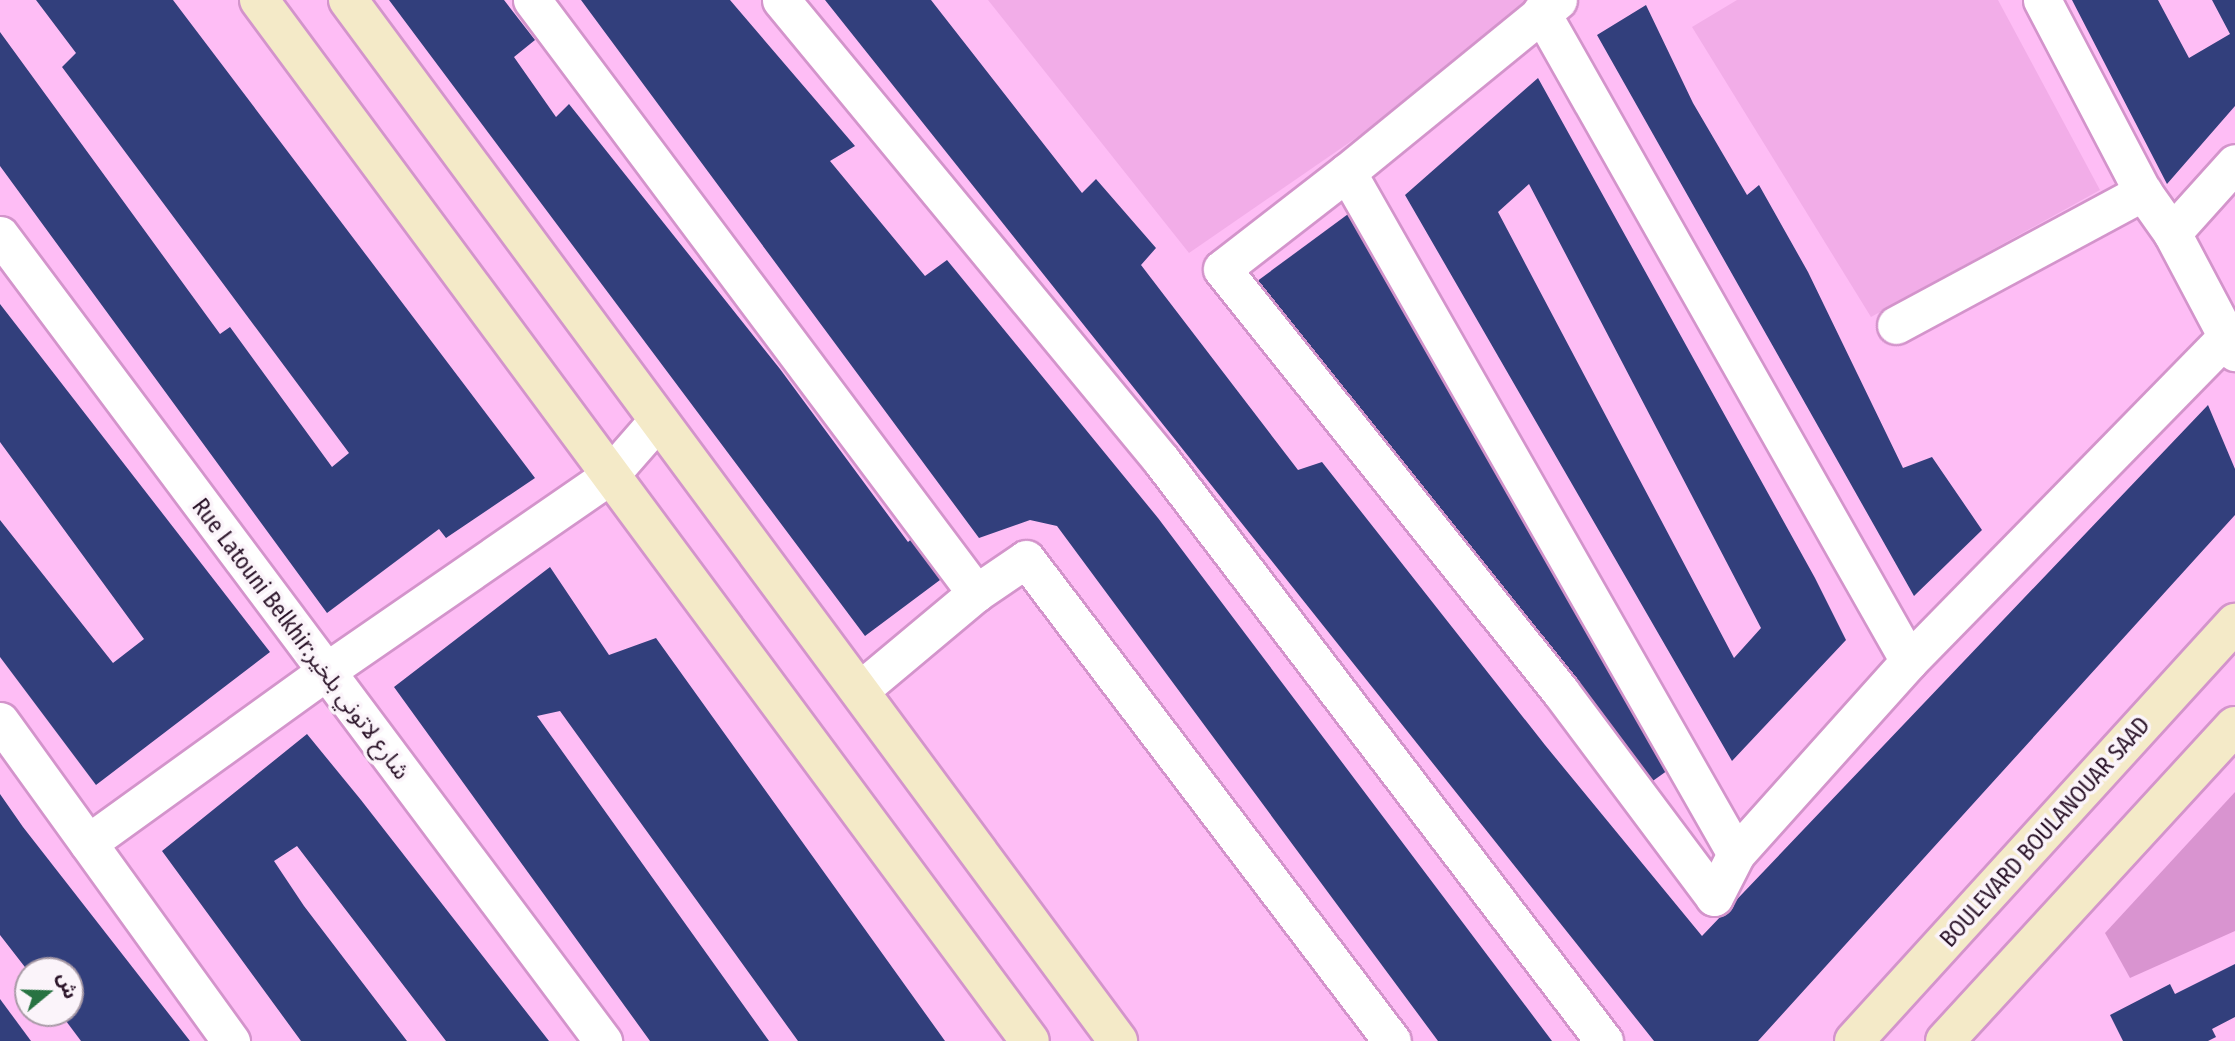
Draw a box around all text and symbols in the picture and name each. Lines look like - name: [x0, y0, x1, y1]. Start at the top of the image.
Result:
- street label: Rue Latouni Belkhir;شارع لاتوني بلخير: [186, 493, 416, 785]
- street label: BOULEVARD BOULANOUAR SAAD: [1934, 711, 2156, 953]
- north arrow: [14, 957, 84, 1027]
- text: ش: [52, 970, 83, 1002]

